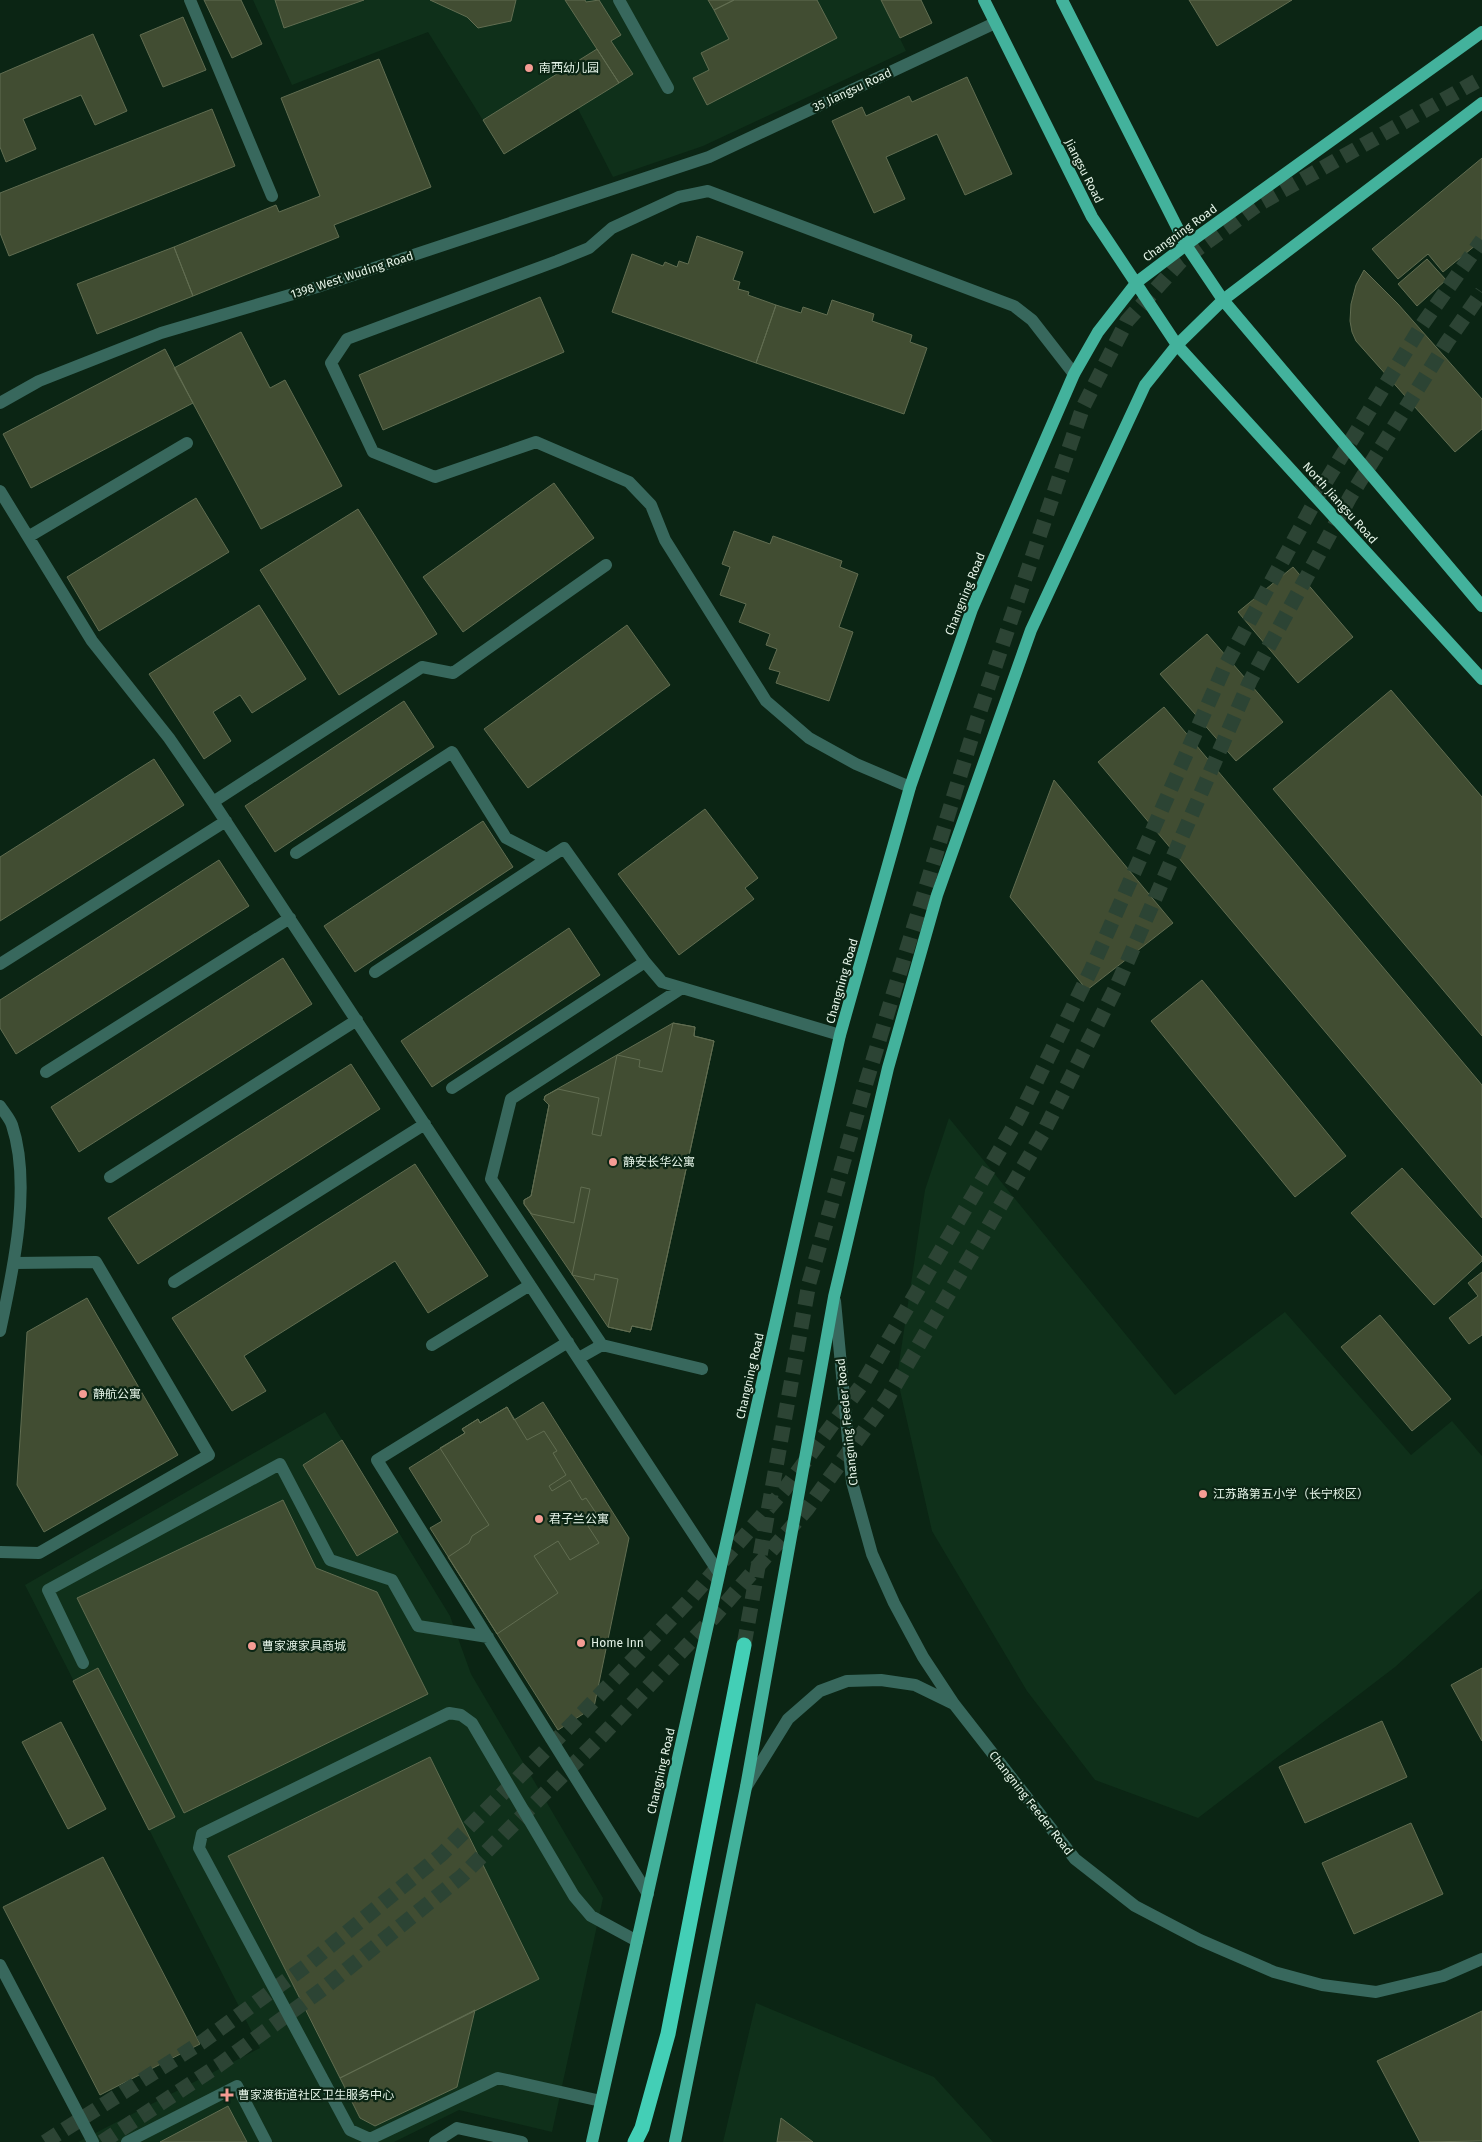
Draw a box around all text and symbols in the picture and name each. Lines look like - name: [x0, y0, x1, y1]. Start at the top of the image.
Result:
- place label: 南西幼儿园: [539, 61, 599, 75]
- marker: 南西幼儿园: [523, 62, 535, 74]
- street label: 35 Jiangsu Road: [810, 66, 894, 114]
- street label: Jiangsu Road: [1062, 137, 1106, 205]
- street label: Changning Road: [1140, 201, 1220, 265]
- street label: 1398 West Wuding Road: [289, 249, 415, 301]
- street label: North Jiangsu Road: [1300, 459, 1380, 547]
- street label: Changning Road: [942, 551, 988, 637]
- street label: Changning Road: [823, 937, 861, 1025]
- place label: 静安长华公寓: [623, 1155, 695, 1169]
- marker: 静安长华公寓: [607, 1156, 619, 1168]
- street label: Changning Road: [733, 1332, 767, 1420]
- street label: Changning Feeder Road: [833, 1358, 861, 1486]
- place label: 静航公寓: [93, 1387, 141, 1401]
- marker: 静航公寓: [77, 1388, 89, 1400]
- place label: 江苏路第五小学（长宁校区）: [1213, 1487, 1369, 1501]
- marker: 江苏路第五小学（长宁校区）: [1197, 1488, 1209, 1500]
- place label: 君子兰公寓: [549, 1512, 609, 1526]
- marker: 君子兰公寓: [533, 1513, 545, 1525]
- place label: Home Inn: [591, 1636, 644, 1650]
- marker: Home Inn: [575, 1637, 587, 1649]
- place label: 曹家渡家具商城: [262, 1639, 346, 1653]
- marker: 曹家渡家具商城: [246, 1640, 258, 1652]
- street label: Changning Road: [644, 1727, 678, 1815]
- street label: Changning Feeder Road: [986, 1748, 1076, 1858]
- marker: 曹家渡街道社区卫生服务中心: [220, 2088, 234, 2102]
- place label: 曹家渡街道社区卫生服务中心: [238, 2088, 394, 2102]

